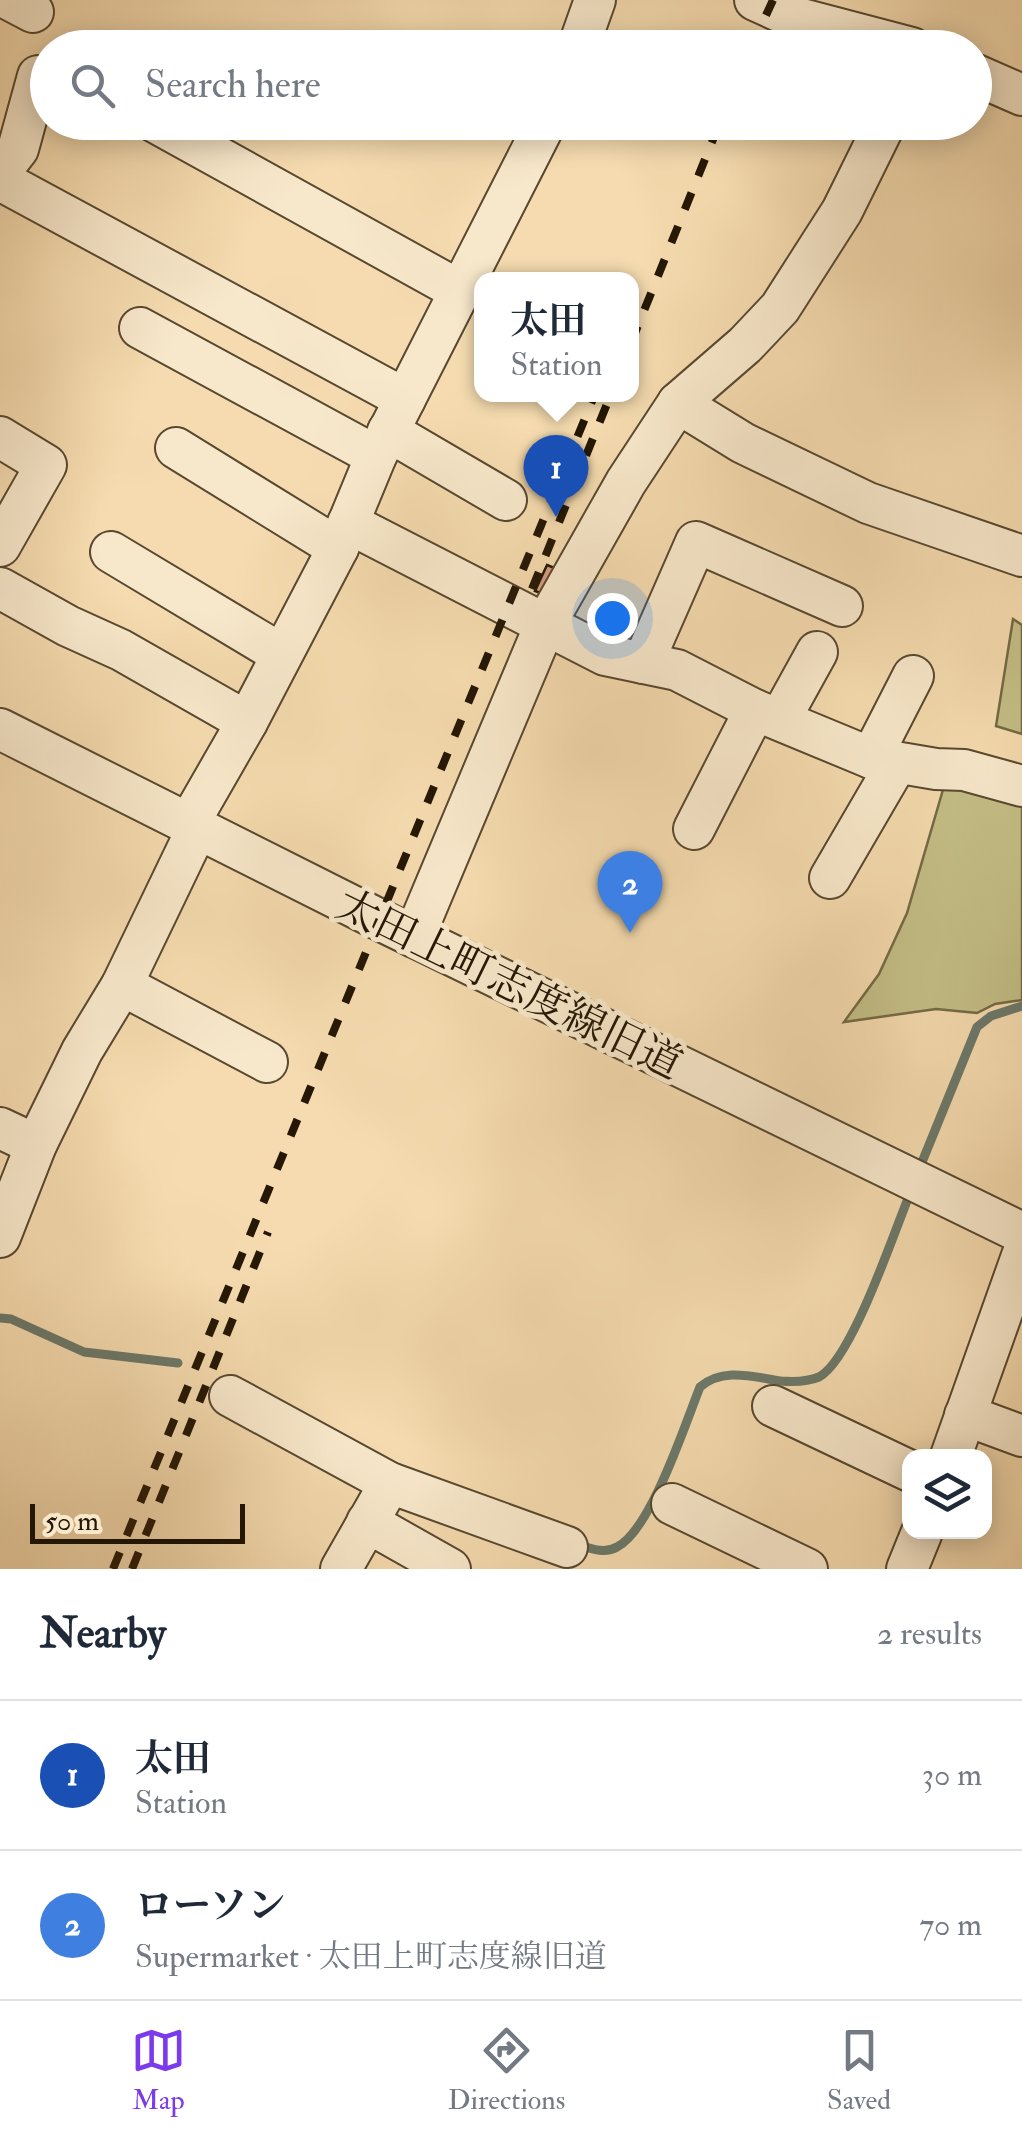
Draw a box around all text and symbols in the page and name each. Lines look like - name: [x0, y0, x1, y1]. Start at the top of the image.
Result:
- search box: [30, 30, 992, 140]
- icon: search: [65, 58, 120, 113]
- text: Search here: [145, 61, 321, 109]
- popup: [474, 272, 639, 402]
- text: 太田: [511, 297, 587, 345]
- text: Station: [511, 345, 602, 385]
- pin: 1: [524, 434, 588, 517]
- your location: [587, 593, 638, 644]
- pin: 2: [598, 850, 662, 933]
- street label: 太田上町志度線旧道: [328, 879, 690, 1091]
- map controls: [902, 1449, 992, 1539]
- button: layers: [902, 1449, 992, 1539]
- scale bar: [30, 1499, 245, 1544]
- text: 50 m: [45, 1504, 99, 1539]
- text: Nearby: [40, 1608, 166, 1660]
- text: 2 results: [877, 1614, 982, 1654]
- text: 太田: [135, 1735, 211, 1783]
- text: 1: [67, 1755, 78, 1795]
- text: 30 m: [922, 1755, 982, 1795]
- text: Station: [135, 1783, 227, 1823]
- text: ローソン: [135, 1882, 285, 1930]
- text: 2: [64, 1905, 81, 1945]
- text: 70 m: [919, 1905, 982, 1945]
- text: Supermarket · 太田上町志度線旧道: [135, 1937, 607, 1977]
- tab: Map: [131, 2023, 186, 2118]
- tab: Directions: [448, 2023, 565, 2118]
- tab: Saved: [827, 2023, 891, 2118]

